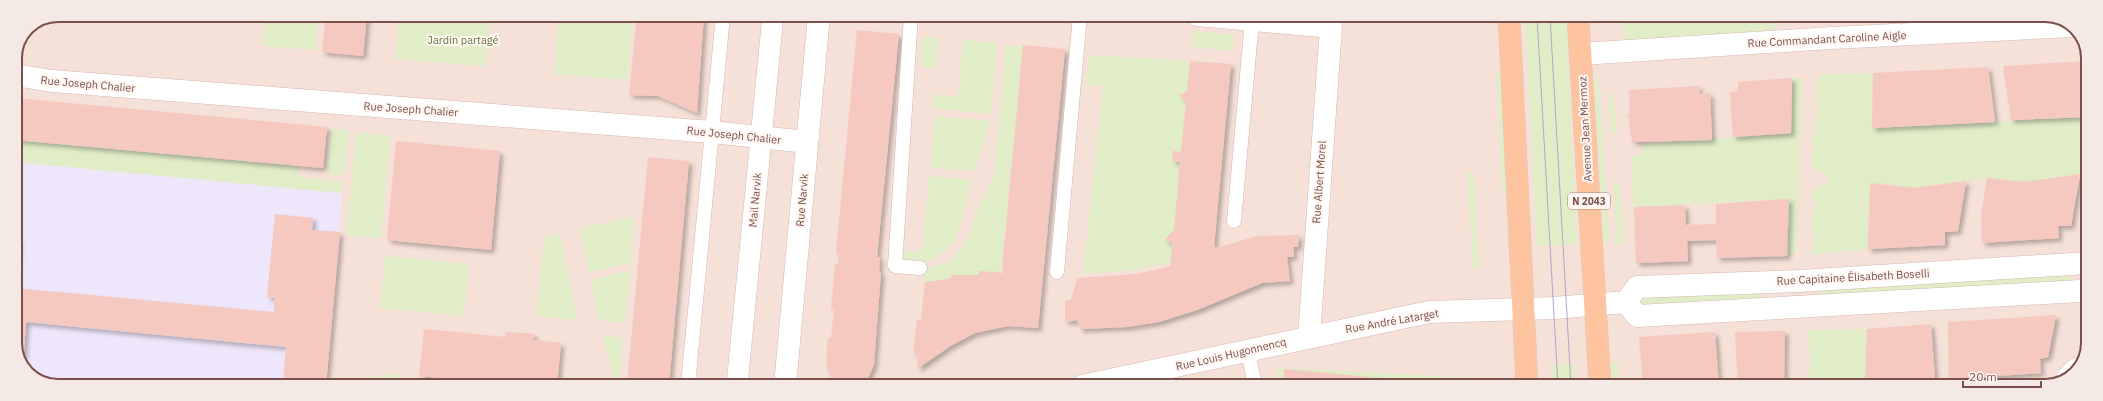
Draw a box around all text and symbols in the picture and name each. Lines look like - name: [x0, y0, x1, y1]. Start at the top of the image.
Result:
- street label: Rue Commandant Caroline Aigle: [1747, 28, 1907, 50]
- park label: Jardin partagé: [427, 33, 499, 47]
- street label: Rue Joseph Chalier: [40, 73, 136, 95]
- street label: Avenue Jean Mermoz: [1575, 76, 1595, 182]
- street label: Rue Joseph Chalier: [363, 99, 459, 119]
- street label: Rue Joseph Chalier: [686, 123, 782, 147]
- street label: Rue Albert Morel: [1309, 140, 1329, 224]
- street label: Mail Narvik: [746, 172, 764, 228]
- street label: Rue Narvik: [793, 172, 811, 227]
- road number: N 2043: [1568, 193, 1610, 209]
- street label: Rue Capitaine Élisabeth Boselli: [1776, 266, 1930, 288]
- street label: Rue André Latarget: [1344, 306, 1440, 336]
- street label: Rue Louis Hugonnencq: [1174, 334, 1288, 374]
- scale bar: [1963, 363, 2041, 389]
- text: 20 m: [1969, 369, 1997, 384]

